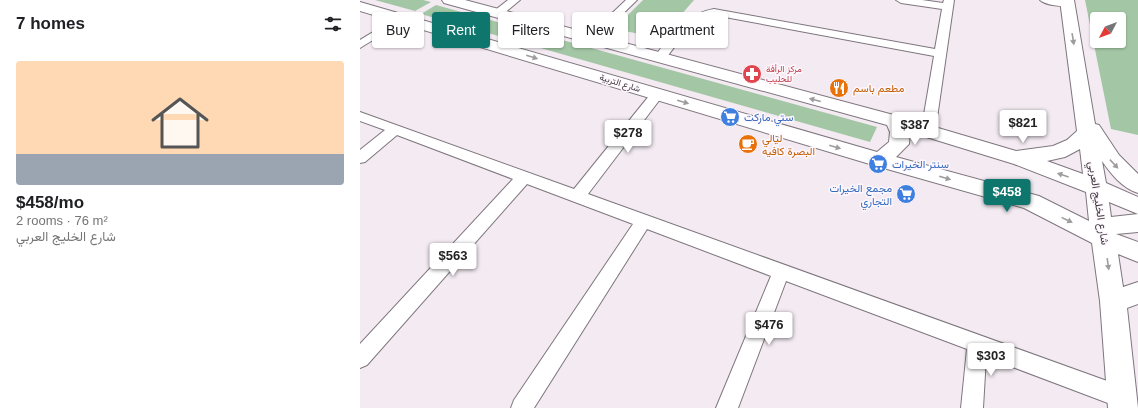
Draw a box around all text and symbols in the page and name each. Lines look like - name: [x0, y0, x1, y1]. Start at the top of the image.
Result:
- chip: Buy: [372, 12, 424, 48]
- chip: Rent: [432, 12, 490, 48]
- chip: Filters: [498, 12, 564, 48]
- chip: New: [572, 12, 628, 48]
- chip: Apartment: [636, 12, 728, 48]
- north arrow: [1090, 12, 1126, 48]
- map controls: [1090, 12, 1126, 48]
- icon: filters: [322, 13, 344, 35]
- text: 7 homes: [16, 14, 85, 33]
- one-way arrow: [1071, 32, 1077, 45]
- one-way arrow: [526, 54, 538, 60]
- pharmacy icon: مركز الرأفة للحليب: [741, 63, 763, 85]
- place label: مركز الرأفة للحليب: [766, 64, 802, 84]
- street label: شارع التربية: [598, 72, 642, 95]
- restaurant icon: مطعم باسم: [828, 77, 850, 99]
- place label: مطعم باسم: [853, 82, 905, 96]
- icon: home: [144, 87, 216, 159]
- one-way arrow: [809, 97, 821, 103]
- one-way arrow: [677, 99, 689, 105]
- supermarket icon: ستي ماركت: [719, 106, 741, 128]
- pin: $821: [999, 110, 1047, 144]
- place label: ستي ماركت: [744, 111, 794, 127]
- pin: $387: [891, 112, 939, 146]
- text: $821: [1009, 115, 1037, 130]
- text: $387: [901, 117, 929, 132]
- pin: $278: [604, 120, 652, 154]
- text: $278: [614, 125, 642, 140]
- place label: ليالي البصرة كافيه: [762, 132, 815, 158]
- cafe icon: ليالي البصرة كافيه: [737, 133, 759, 155]
- one-way arrow: [829, 144, 841, 150]
- supermarket icon: سنتر الخيرات: [867, 153, 889, 175]
- place label: سنتر الخيرات: [892, 158, 949, 171]
- one-way arrow: [1110, 159, 1119, 169]
- street label: شارع الخليج العربي: [1083, 160, 1112, 247]
- one-way arrow: [1057, 171, 1069, 177]
- one-way arrow: [939, 175, 951, 181]
- pin: $458: [983, 179, 1031, 213]
- place label: مجمع الخيرات التجاري: [829, 182, 892, 211]
- supermarket icon: مجمع الخيرات التجاري: [895, 183, 917, 205]
- text: $458: [993, 184, 1021, 199]
- text: $458/mo: [16, 193, 84, 212]
- text: 2 rooms · 76 m²: [16, 213, 108, 228]
- one-way arrow: [1061, 217, 1073, 223]
- text: شارع الخليج العربي: [16, 229, 116, 244]
- pin: $563: [429, 243, 477, 277]
- text: $563: [439, 248, 467, 263]
- one-way arrow: [1105, 258, 1111, 270]
- pin: $476: [745, 312, 793, 346]
- text: $476: [755, 317, 783, 332]
- pin: $303: [967, 343, 1015, 377]
- text: $303: [977, 348, 1005, 363]

